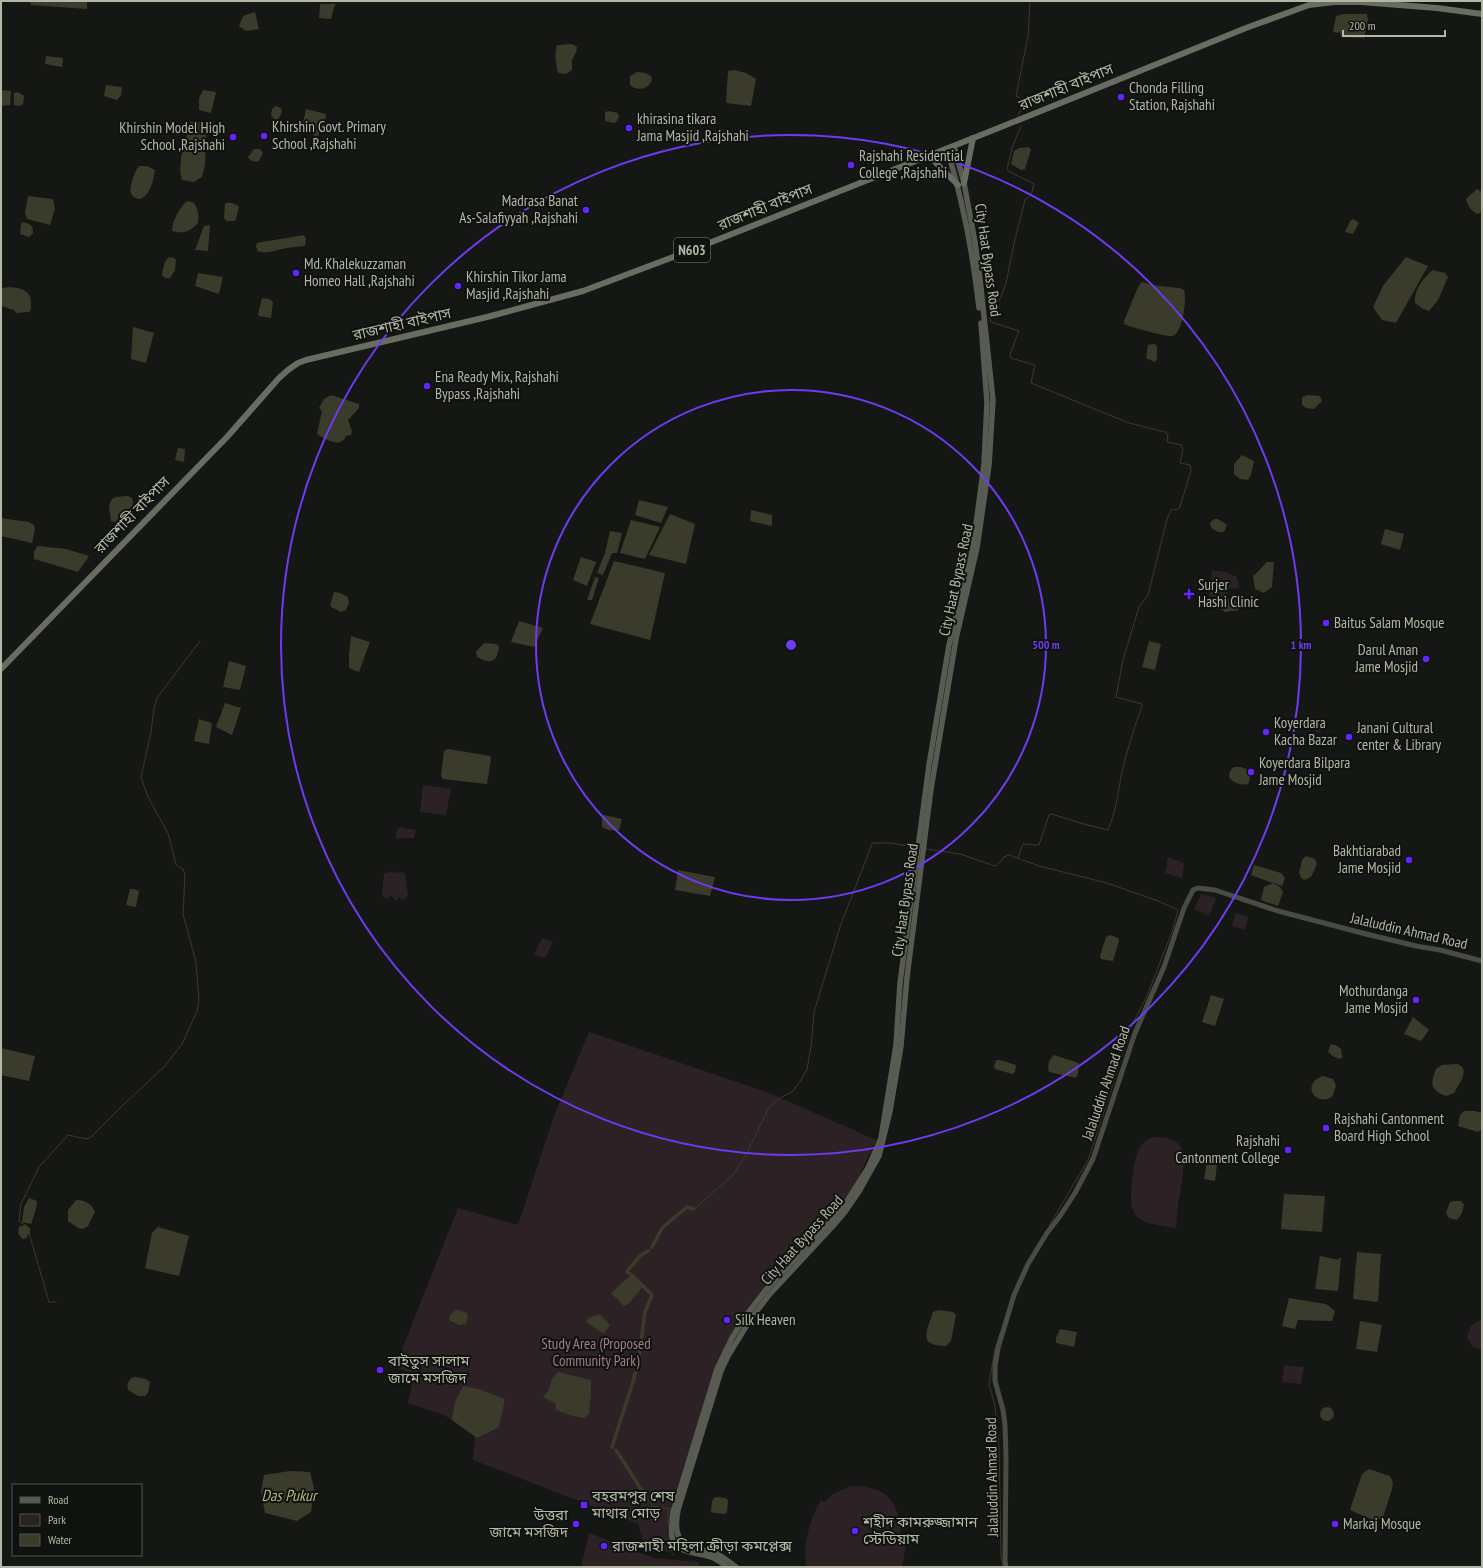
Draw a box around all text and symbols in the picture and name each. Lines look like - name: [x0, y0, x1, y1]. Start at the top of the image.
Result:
- scale bar: [1343, 12, 1445, 38]
- text: 200 m: [1349, 18, 1376, 33]
- street label: রাজশাহী বাইপাস: [1015, 59, 1116, 114]
- place label: Chonda Filling Station, Rajshahi: [1129, 78, 1215, 114]
- marker: Chonda Filling Station, Rajshahi: [1116, 92, 1126, 102]
- place label: khirasina tikara Jama Masjid ,Rajshahi: [636, 109, 749, 145]
- place label: Khirshin Govt. Primary School ,Rajshahi: [272, 117, 386, 153]
- place label: Khirshin Model High School ,Rajshahi: [119, 118, 225, 154]
- marker: khirasina tikara Jama Masjid ,Rajshahi: [624, 123, 634, 133]
- marker: Khirshin Govt. Primary School ,Rajshahi: [259, 131, 269, 141]
- marker: Khirshin Model High School ,Rajshahi: [228, 132, 238, 142]
- place label: Rajshahi Residential College ,Rajshahi: [859, 146, 964, 182]
- marker: Rajshahi Residential College ,Rajshahi: [846, 160, 856, 170]
- street label: রাজশাহী বাইপাস: [714, 179, 815, 234]
- place label: Madrasa Banat As-Salafiyyah ,Rajshahi: [459, 191, 578, 227]
- street label: City Haat Bypass Road: [971, 202, 1006, 318]
- marker: Madrasa Banat As-Salafiyyah ,Rajshahi: [581, 205, 591, 215]
- road number: N603: [674, 238, 710, 262]
- place label: Md. Khalekuzzaman Homeo Hall ,Rajshahi: [304, 254, 415, 290]
- place label: Khirshin Tikor Jama Masjid ,Rajshahi: [466, 267, 566, 303]
- marker: Md. Khalekuzzaman Homeo Hall ,Rajshahi: [291, 268, 301, 278]
- marker: Khirshin Tikor Jama Masjid ,Rajshahi: [453, 281, 463, 291]
- street label: রাজশাহী বাইপাস: [350, 303, 454, 344]
- place label: Ena Ready Mix, Rajshahi Bypass ,Rajshahi: [435, 367, 559, 403]
- marker: Ena Ready Mix, Rajshahi Bypass ,Rajshahi: [422, 381, 432, 391]
- street label: রাজশাহী বাইপাস: [89, 472, 174, 558]
- street label: City Haat Bypass Road: [934, 522, 977, 638]
- place label: Surjer Hashi Clinic: [1198, 575, 1260, 611]
- marker: Surjer Hashi Clinic: [1183, 588, 1195, 600]
- place label: Baitus Salam Mosque: [1334, 613, 1444, 632]
- marker: Baitus Salam Mosque: [1321, 618, 1331, 628]
- text: 500 m: [1032, 637, 1060, 652]
- text: 1 km: [1290, 637, 1312, 652]
- centre of rings: [784, 638, 798, 652]
- place label: Darul Aman Jame Mosjid: [1354, 640, 1418, 676]
- marker: Darul Aman Jame Mosjid: [1421, 654, 1431, 664]
- place label: Koyerdara Kacha Bazar: [1274, 713, 1338, 749]
- place label: Janani Cultural center & Library: [1356, 718, 1442, 754]
- marker: Koyerdara Kacha Bazar: [1261, 727, 1271, 737]
- marker: Janani Cultural center & Library: [1344, 732, 1354, 742]
- place label: Koyerdara Bilpara Jame Mosjid: [1258, 753, 1350, 789]
- marker: Koyerdara Bilpara Jame Mosjid: [1246, 767, 1256, 777]
- place label: Bakhtiarabad Jame Mosjid: [1333, 841, 1401, 877]
- street label: City Haat Bypass Road: [887, 842, 922, 958]
- marker: Bakhtiarabad Jame Mosjid: [1404, 855, 1414, 865]
- street label: Jalaluddin Ahmad Road: [1348, 908, 1469, 953]
- place label: Mothurdanga Jame Mosjid: [1339, 981, 1408, 1017]
- marker: Mothurdanga Jame Mosjid: [1411, 995, 1421, 1005]
- street label: Jalaluddin Ahmad Road: [1077, 1023, 1134, 1143]
- place label: Rajshahi Cantonment Board High School: [1334, 1109, 1444, 1145]
- marker: Rajshahi Cantonment Board High School: [1321, 1123, 1331, 1133]
- place label: Rajshahi Cantonment College: [1175, 1131, 1280, 1167]
- marker: Rajshahi Cantonment College: [1283, 1145, 1293, 1155]
- street label: City Haat Bypass Road: [756, 1191, 847, 1288]
- place label: Silk Heaven: [735, 1310, 796, 1329]
- marker: Silk Heaven: [722, 1315, 732, 1325]
- park label: Study Area (Proposed Community Park): [541, 1334, 651, 1370]
- place label: বাইতুস সালাম জামে মসজিদ: [387, 1351, 470, 1387]
- marker: বাইতুস সালাম জামে মসজিদ: [375, 1365, 385, 1375]
- street label: Jalaluddin Ahmad Road: [981, 1417, 1002, 1538]
- legend: [12, 1484, 142, 1556]
- water label: Das Pukur: [262, 1485, 319, 1505]
- place label: বহরমপুর শেষ মাথার মোড়: [591, 1486, 675, 1522]
- text: Road: [48, 1492, 68, 1507]
- marker: বহরমপুর শেষ মাথার মোড়: [579, 1500, 589, 1510]
- place label: উত্তরা জামে মসজিদ: [489, 1505, 569, 1541]
- text: Park: [48, 1512, 66, 1527]
- place label: শহীদ কামরুজ্জামান স্টেডিয়াম: [862, 1512, 979, 1548]
- place label: Markaj Mosque: [1343, 1514, 1421, 1533]
- marker: উত্তরা জামে মসজিদ: [571, 1519, 581, 1529]
- marker: Markaj Mosque: [1330, 1519, 1340, 1529]
- marker: শহীদ কামরুজ্জামান স্টেডিয়াম: [850, 1526, 860, 1536]
- text: Water: [48, 1532, 73, 1547]
- place label: রাজশাহী মহিলা ক্রীড়া কমপ্লেক্স: [611, 1536, 793, 1555]
- marker: রাজশাহী মহিলা ক্রীড়া কমপ্লেক্স: [599, 1541, 609, 1551]

